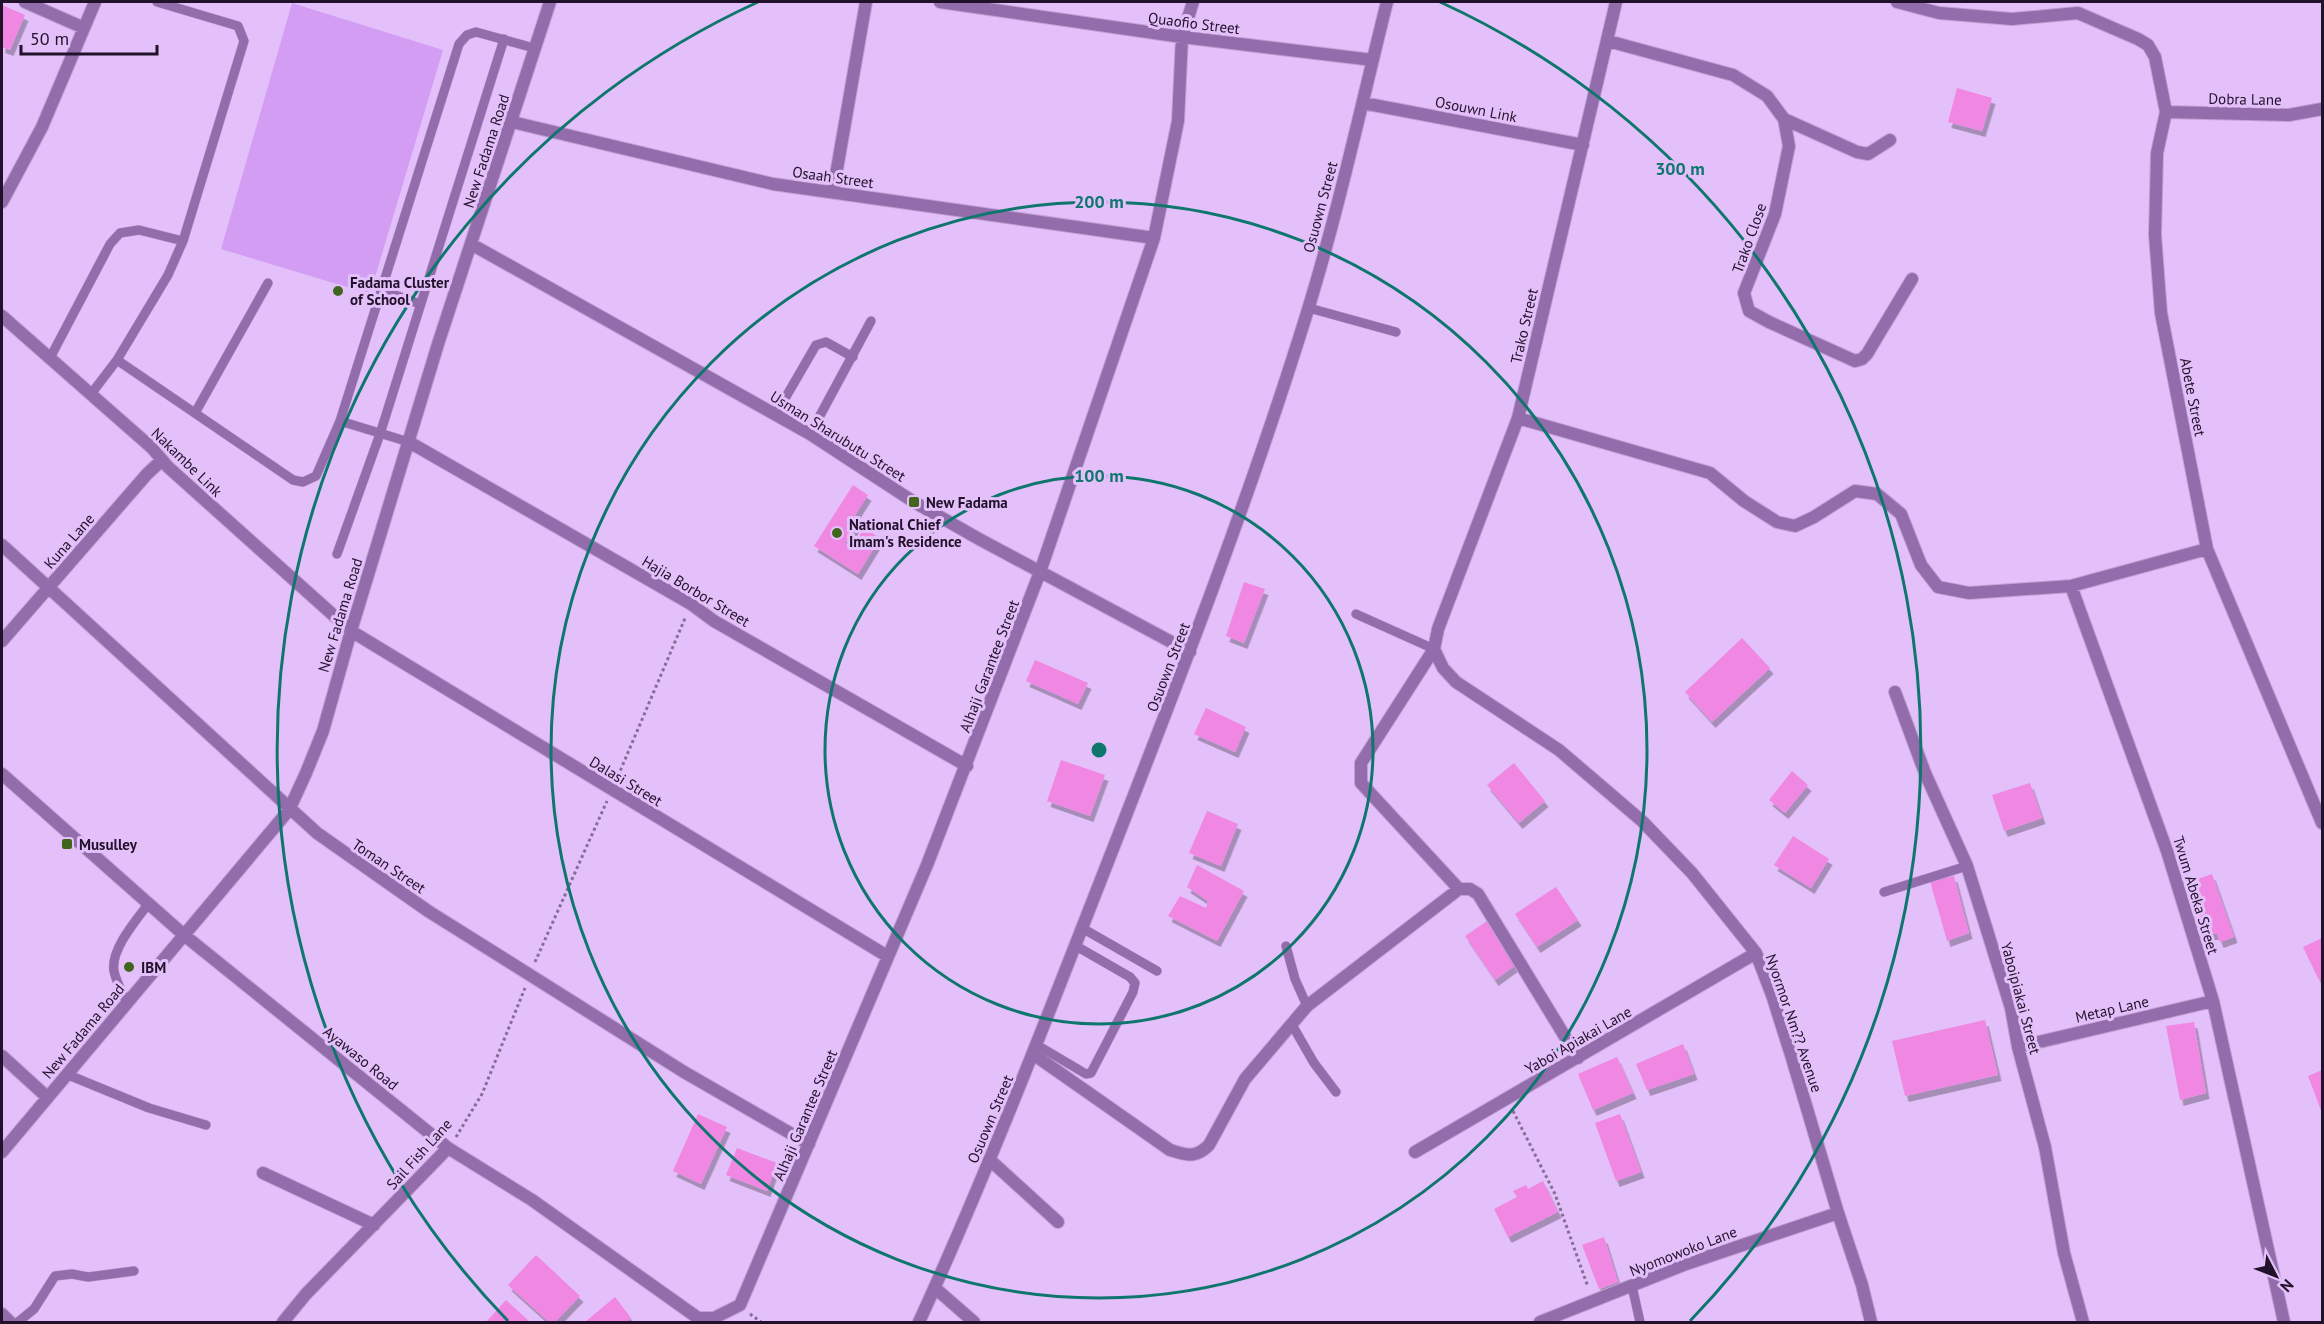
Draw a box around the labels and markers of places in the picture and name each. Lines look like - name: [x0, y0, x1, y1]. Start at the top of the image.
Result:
- place label: Fadama Cluster of School: [350, 273, 450, 309]
- marker: Fadama Cluster of School: [331, 284, 345, 298]
- place label: New Fadama: [926, 493, 1008, 512]
- marker: New Fadama: [907, 495, 921, 509]
- place label: National Chief Imam's Residence: [849, 515, 962, 551]
- marker: National Chief Imam's Residence: [830, 526, 844, 540]
- centre of rings: [1089, 740, 1109, 760]
- place label: Musulley: [79, 835, 138, 854]
- marker: Musulley: [60, 837, 74, 851]
- place label: IBM: [141, 958, 166, 977]
- marker: IBM: [122, 960, 136, 974]

